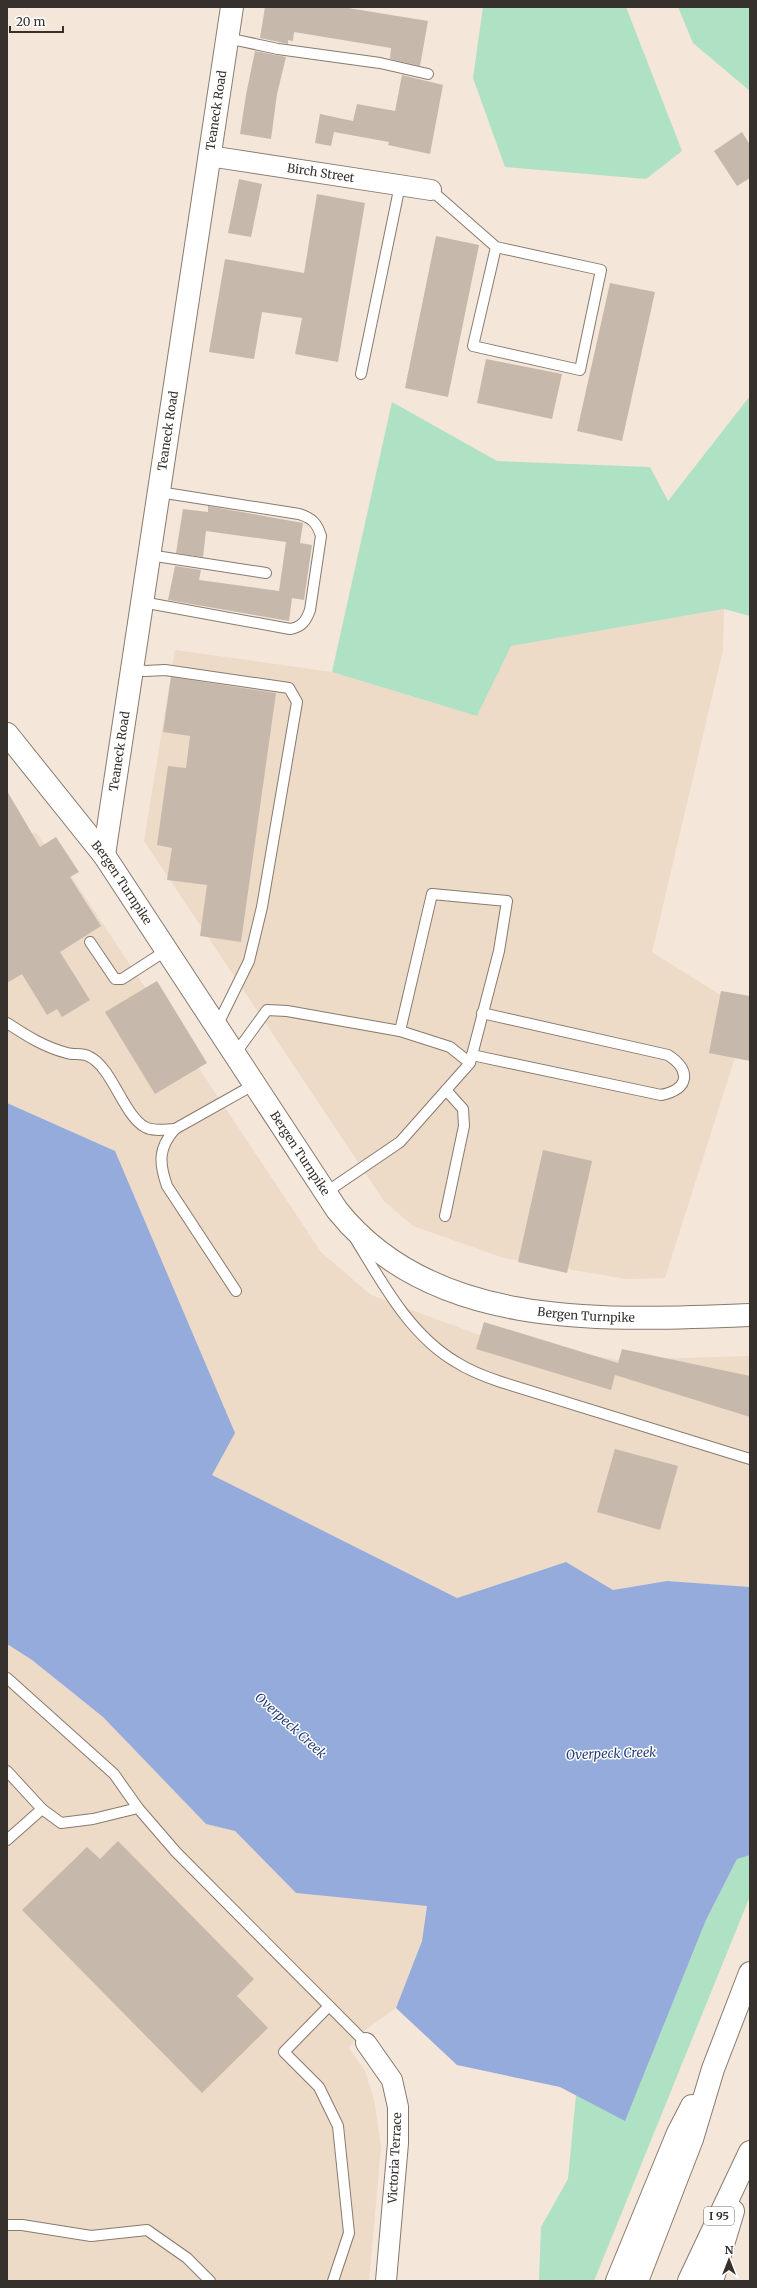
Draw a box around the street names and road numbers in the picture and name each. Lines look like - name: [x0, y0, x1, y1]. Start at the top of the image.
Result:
- street label: Teaneck Road: [202, 69, 229, 151]
- street label: Birch Street: [286, 160, 356, 185]
- street label: Teaneck Road: [154, 390, 181, 472]
- street label: Teaneck Road: [106, 710, 133, 792]
- street label: Bergen Turnpike: [89, 838, 156, 927]
- street label: Bergen Turnpike: [267, 1108, 333, 1198]
- street label: Bergen Turnpike: [536, 1304, 635, 1325]
- street label: Victoria Terrace: [385, 2112, 404, 2205]
- road number: I 95: [704, 2207, 734, 2225]

